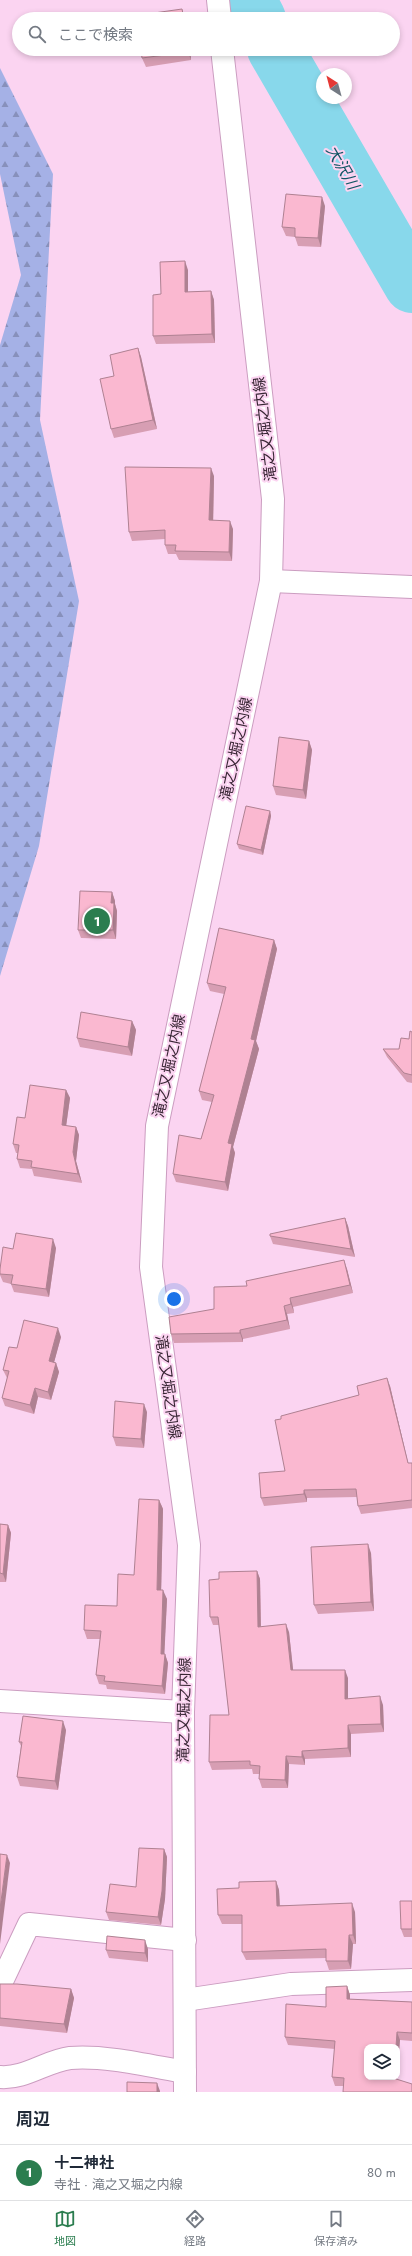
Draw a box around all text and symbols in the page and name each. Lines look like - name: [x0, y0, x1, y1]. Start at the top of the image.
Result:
- search box: [12, 12, 400, 56]
- icon: search: [26, 23, 48, 45]
- text: ここで検索: [58, 24, 133, 46]
- north arrow: [316, 68, 352, 104]
- water label: 大沢川: [321, 141, 366, 196]
- street label: 滝之又堀之内線: [248, 376, 282, 482]
- street label: 滝之又堀之内線: [214, 695, 258, 803]
- pin: 1: [84, 906, 110, 936]
- street label: 滝之又堀之内線: [147, 1012, 191, 1120]
- your location: [164, 1289, 184, 1309]
- street label: 滝之又堀之内線: [150, 1333, 186, 1441]
- street label: 滝之又堀之内線: [172, 1657, 196, 1763]
- map controls: [364, 2044, 400, 2080]
- button: layers: [364, 2044, 400, 2080]
- text: 周辺: [16, 2107, 50, 2131]
- text: 十二神社: [54, 2152, 114, 2174]
- text: 1: [26, 2163, 32, 2182]
- text: 80 m: [367, 2163, 396, 2182]
- text: 寺社 · 滝之又堀之内線: [54, 2175, 183, 2194]
- tab: 地図: [54, 2208, 76, 2249]
- tab: 経路: [184, 2208, 206, 2249]
- tab: 保存済み: [314, 2208, 358, 2249]

